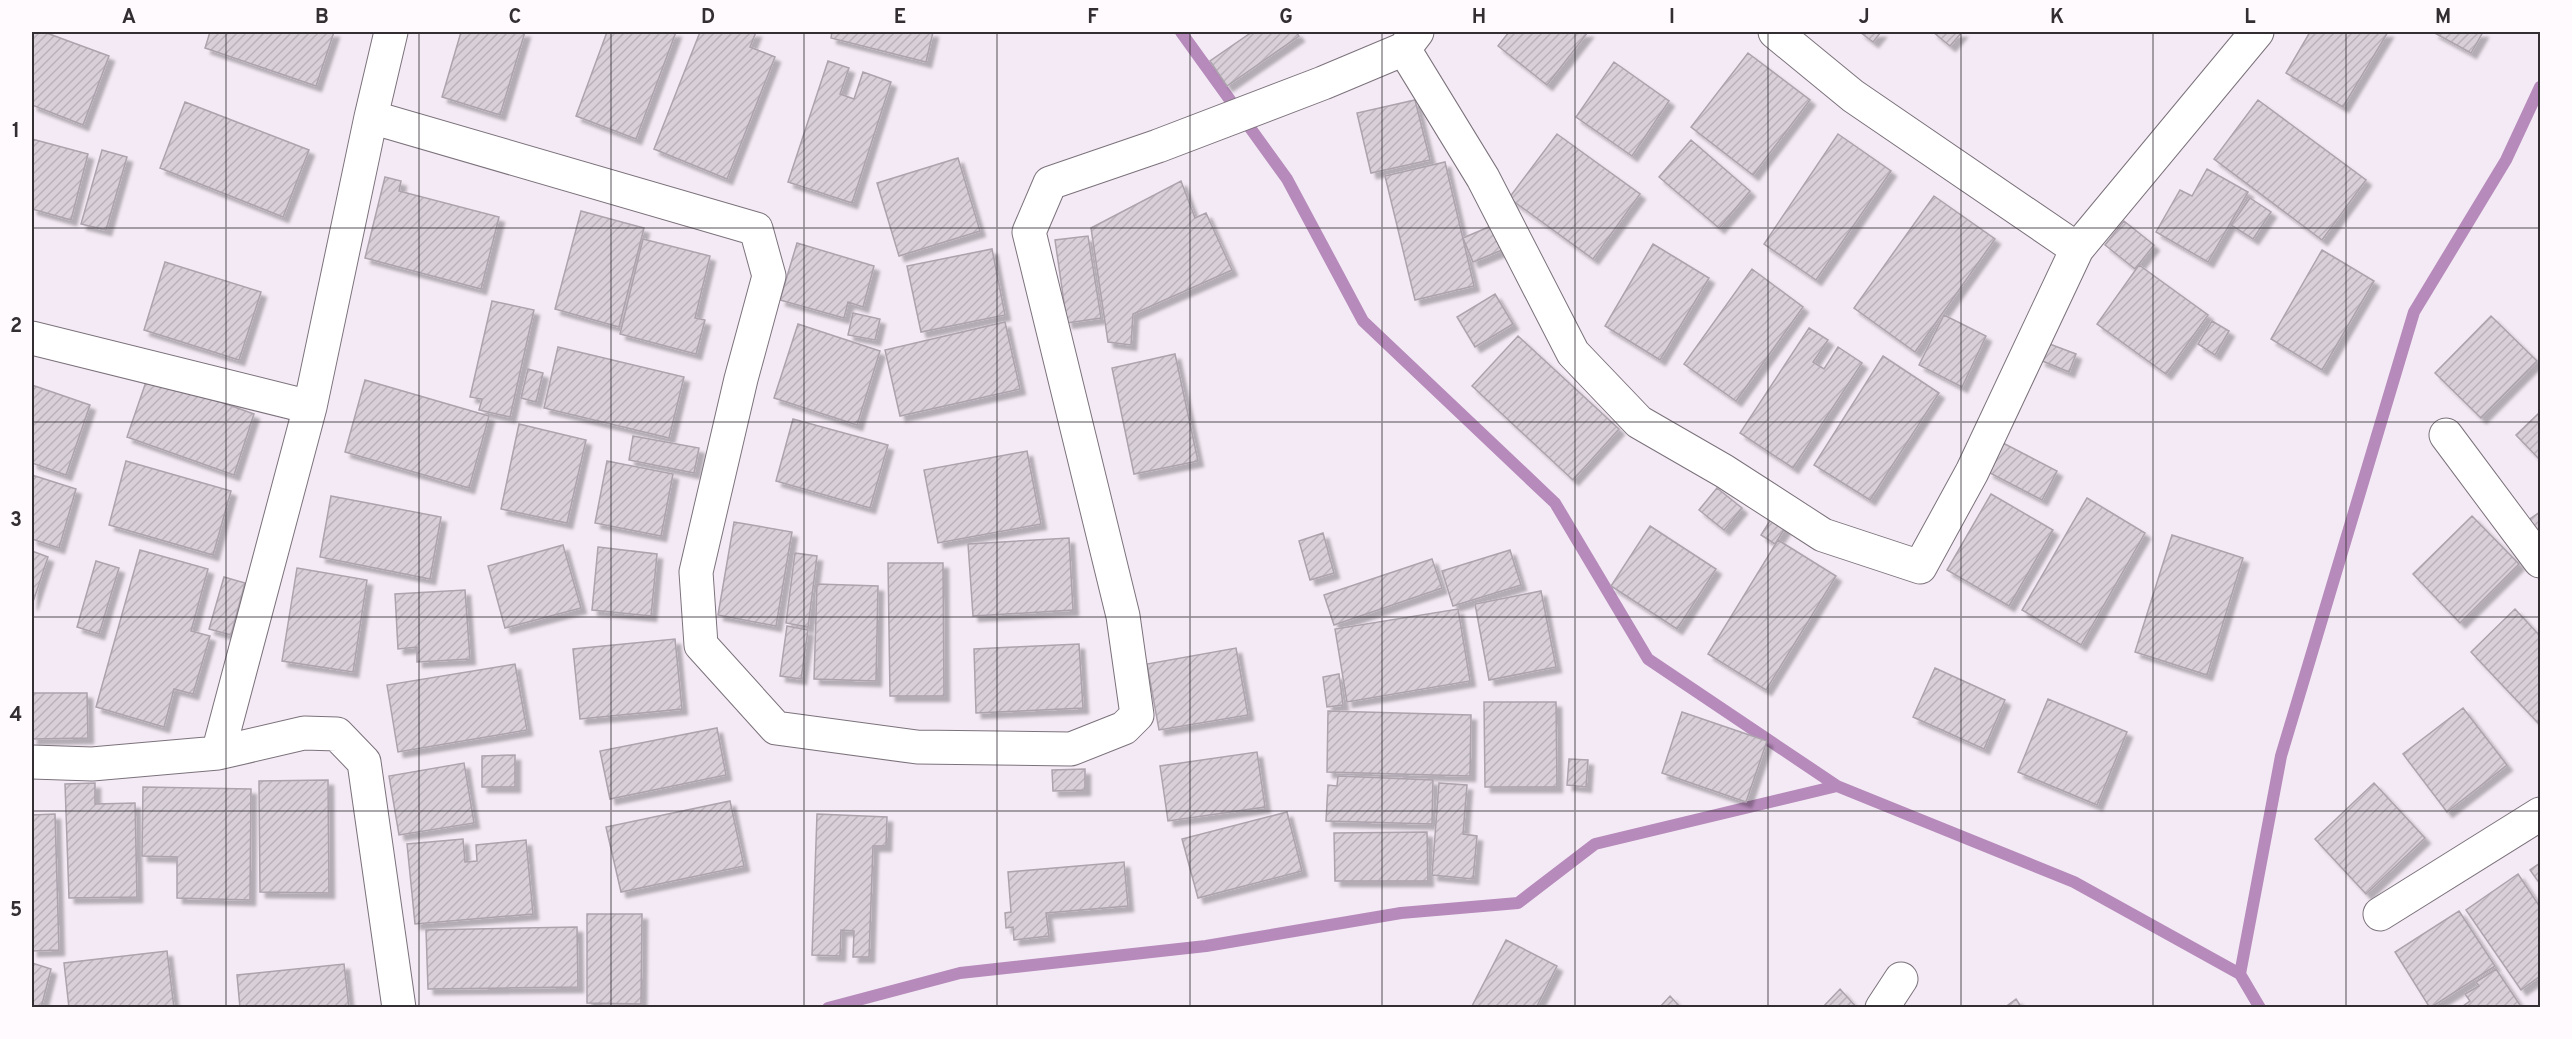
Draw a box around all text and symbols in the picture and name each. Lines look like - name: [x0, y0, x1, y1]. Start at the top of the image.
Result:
- text: A: [122, 5, 136, 31]
- text: B: [315, 5, 329, 31]
- text: C: [509, 5, 521, 31]
- text: D: [701, 5, 715, 31]
- text: E: [894, 5, 906, 31]
- text: F: [1087, 5, 1099, 31]
- text: G: [1279, 5, 1293, 31]
- text: H: [1472, 5, 1486, 31]
- text: I: [1669, 5, 1675, 31]
- text: J: [1858, 5, 1870, 31]
- text: K: [2050, 5, 2064, 31]
- text: L: [2244, 5, 2256, 31]
- text: M: [2435, 5, 2451, 31]
- text: 1: [12, 119, 20, 145]
- text: 2: [10, 314, 22, 340]
- text: 3: [10, 508, 22, 534]
- text: 4: [10, 703, 22, 729]
- text: 5: [10, 898, 22, 924]

